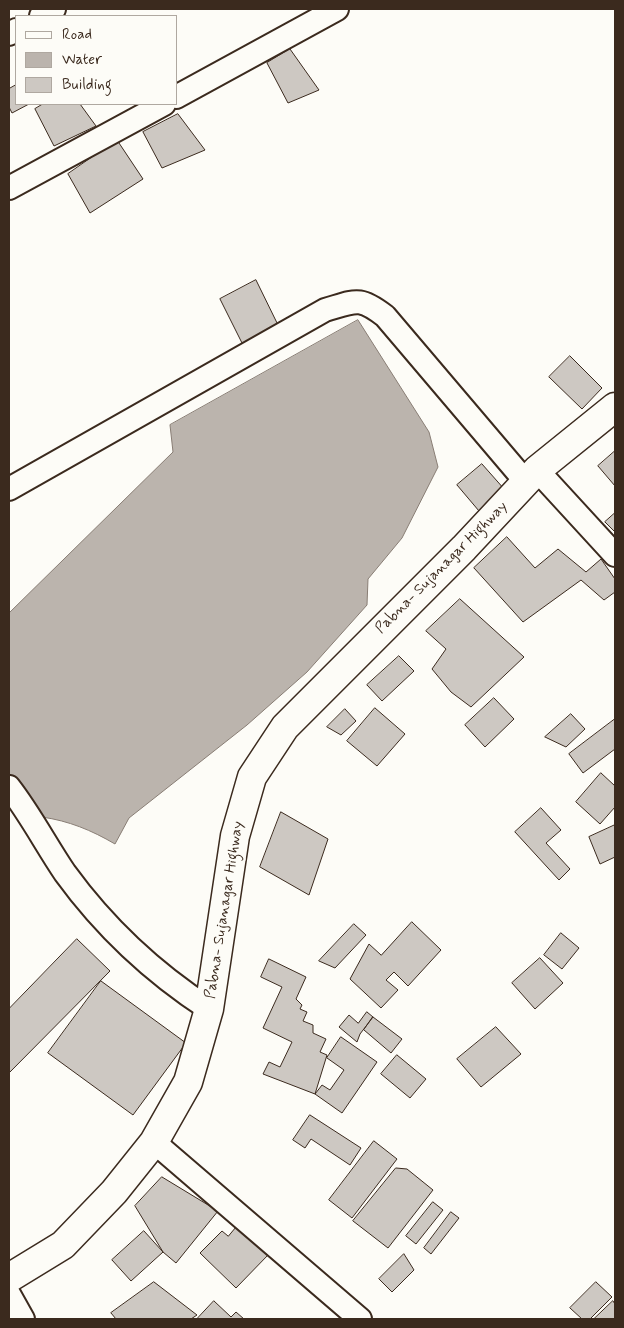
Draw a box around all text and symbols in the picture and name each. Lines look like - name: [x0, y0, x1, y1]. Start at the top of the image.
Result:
- legend: [15, 15, 178, 105]
- text: Road: [62, 25, 92, 45]
- text: Water: [62, 50, 102, 70]
- text: Building: [62, 75, 112, 95]
- street label: Pabna- Sujanagar Highway: [372, 498, 512, 638]
- street label: Pabna- Sujanagar Highway: [202, 820, 248, 1000]

